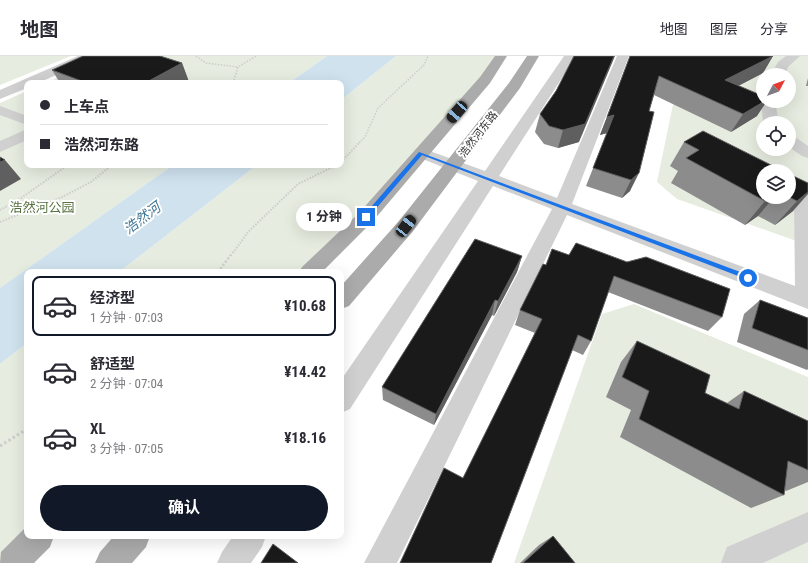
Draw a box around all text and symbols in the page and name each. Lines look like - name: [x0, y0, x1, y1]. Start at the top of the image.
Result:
- text: 地图: [20, 18, 58, 41]
- text: 地图: [660, 21, 688, 37]
- text: 图层: [710, 21, 738, 37]
- text: 分享: [760, 21, 788, 37]
- north arrow: [756, 68, 796, 108]
- map controls: [756, 68, 796, 204]
- text: 上车点: [64, 98, 109, 116]
- car: [445, 99, 469, 125]
- street label: 浩然河东路: [456, 109, 500, 160]
- button: locate: [756, 116, 796, 156]
- text: 浩然河东路: [64, 136, 139, 154]
- button: layers: [756, 164, 796, 204]
- water label: 浩然河: [120, 197, 166, 237]
- park label: 浩然河公园: [9, 200, 75, 215]
- callout: 1 分钟: [296, 203, 352, 231]
- route end: [357, 208, 375, 226]
- text: 1 分钟: [306, 209, 342, 224]
- car: [394, 213, 418, 239]
- route start: [739, 269, 757, 287]
- icon: car: [42, 288, 78, 324]
- text: 经济型: [90, 289, 135, 307]
- text: ¥10.68: [284, 297, 326, 315]
- text: 1 分钟 · 07:03: [90, 310, 163, 325]
- icon: car: [42, 354, 78, 390]
- text: 舒适型: [90, 355, 135, 373]
- text: ¥14.42: [284, 363, 326, 381]
- text: 2 分钟 · 07:04: [90, 376, 163, 391]
- icon: car: [42, 420, 78, 456]
- text: XL: [90, 420, 106, 438]
- text: ¥18.16: [284, 429, 326, 447]
- text: 3 分钟 · 07:05: [90, 441, 163, 456]
- button: 确认: [40, 485, 328, 531]

